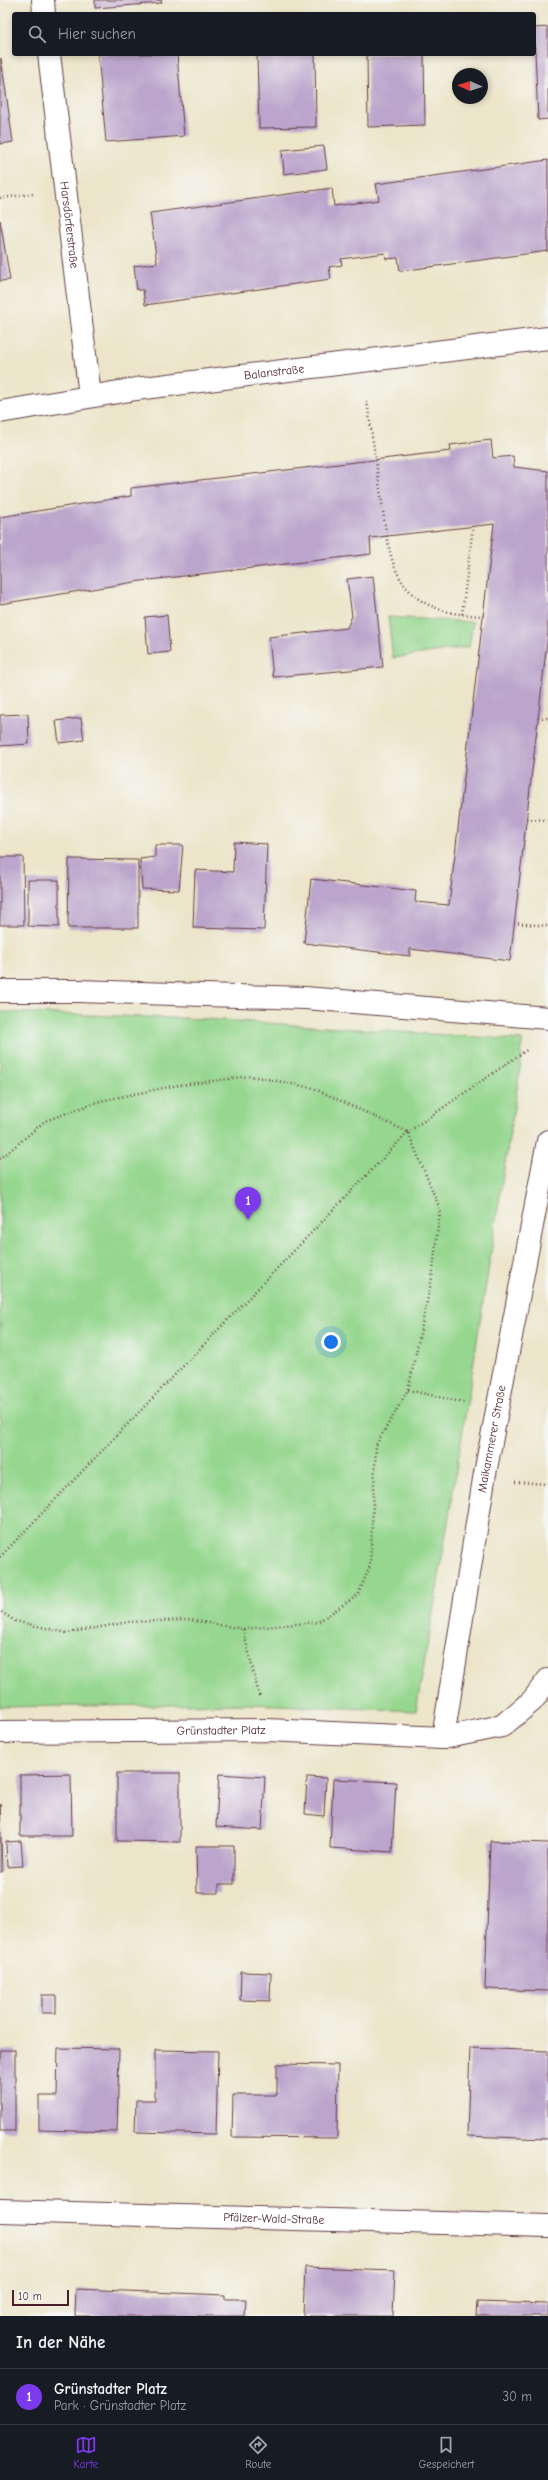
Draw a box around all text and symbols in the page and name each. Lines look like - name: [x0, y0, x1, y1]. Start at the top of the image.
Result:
- search box: [12, 12, 536, 56]
- icon: search: [26, 23, 48, 45]
- text: Hier suchen: [58, 25, 136, 43]
- north arrow: [452, 68, 488, 104]
- street label: Harsdörferstraße: [57, 180, 82, 269]
- street label: Balanstraße: [243, 361, 305, 383]
- pin: 1: [235, 1187, 261, 1220]
- your location: [321, 1332, 341, 1352]
- street label: Maikammerer Straße: [475, 1384, 509, 1494]
- street label: Grünstadter Platz: [176, 1723, 266, 1738]
- street label: Pfälzer-Wald-Straße: [223, 2210, 325, 2227]
- scale bar: [12, 2288, 69, 2307]
- text: 10 m: [18, 2290, 42, 2303]
- text: In der Nähe: [16, 2333, 105, 2352]
- text: Grünstadter Platz: [54, 2380, 167, 2398]
- text: 1: [26, 2389, 32, 2404]
- text: 30 m: [502, 2389, 532, 2404]
- text: Park · Grünstadter Platz: [54, 2398, 186, 2413]
- tab: Karte: [74, 2434, 98, 2471]
- tab: Route: [245, 2434, 271, 2471]
- tab: Gespeichert: [418, 2434, 474, 2471]

